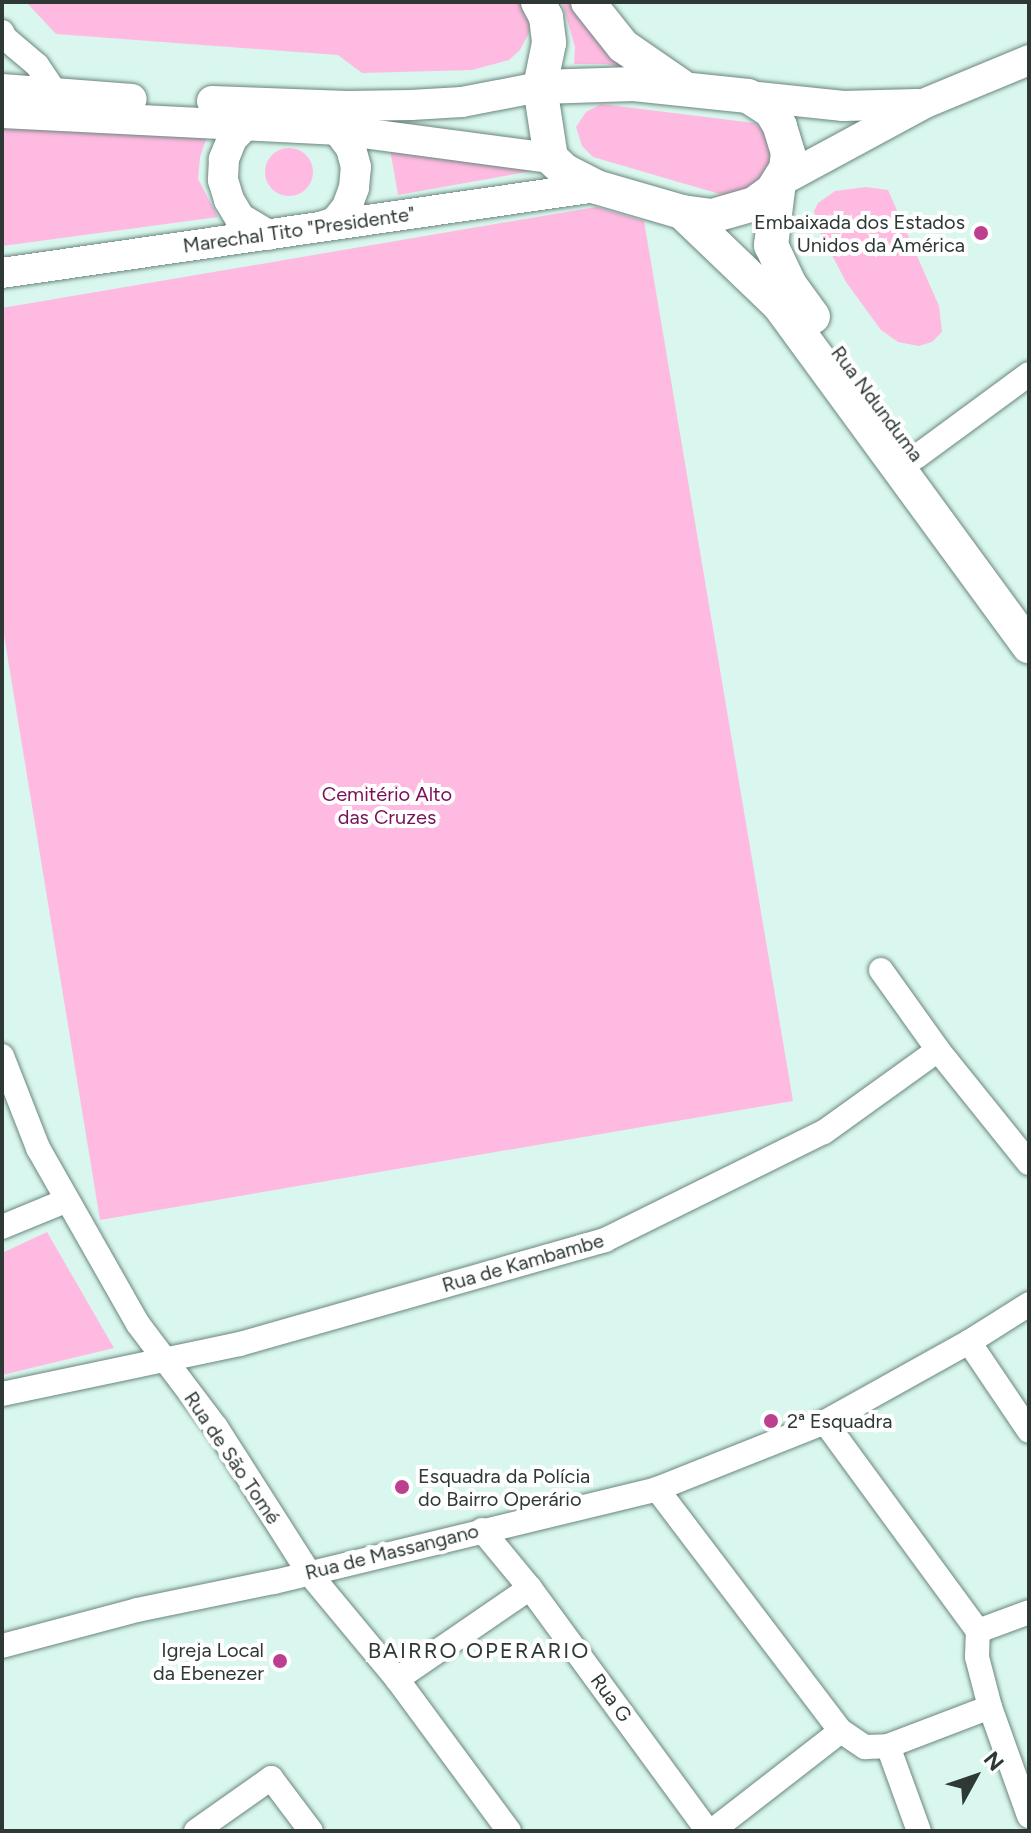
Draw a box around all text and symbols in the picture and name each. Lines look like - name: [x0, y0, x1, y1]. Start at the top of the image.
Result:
- street label: Marechal Tito "Presidente": [181, 202, 417, 258]
- place label: Embaixada dos Estados Unidos da América: [754, 210, 965, 257]
- marker: Embaixada dos Estados Unidos da América: [972, 224, 990, 242]
- street label: Rua Ndunduma: [826, 341, 928, 467]
- park label: Cemitério Alto das Cruzes: [322, 783, 452, 830]
- street label: Rua de Kambambe: [439, 1228, 607, 1298]
- street label: Rua de São Tomé: [179, 1387, 285, 1529]
- place label: 2ª Esquadra: [787, 1409, 892, 1433]
- marker: 2ª Esquadra: [762, 1412, 780, 1430]
- place label: Esquadra da Polícia do Bairro Operário: [418, 1464, 590, 1511]
- marker: Esquadra da Polícia do Bairro Operário: [393, 1478, 411, 1496]
- street label: Rua de Massangano: [303, 1519, 481, 1585]
- place label: Igreja Local da Ebenezer: [153, 1638, 264, 1685]
- district label: BAIRRO OPERARIO: [368, 1638, 590, 1664]
- marker: Igreja Local da Ebenezer: [271, 1652, 289, 1670]
- street label: Rua G: [585, 1669, 637, 1727]
- north arrow: [935, 1737, 1015, 1817]
- text: N: [978, 1746, 1010, 1776]

